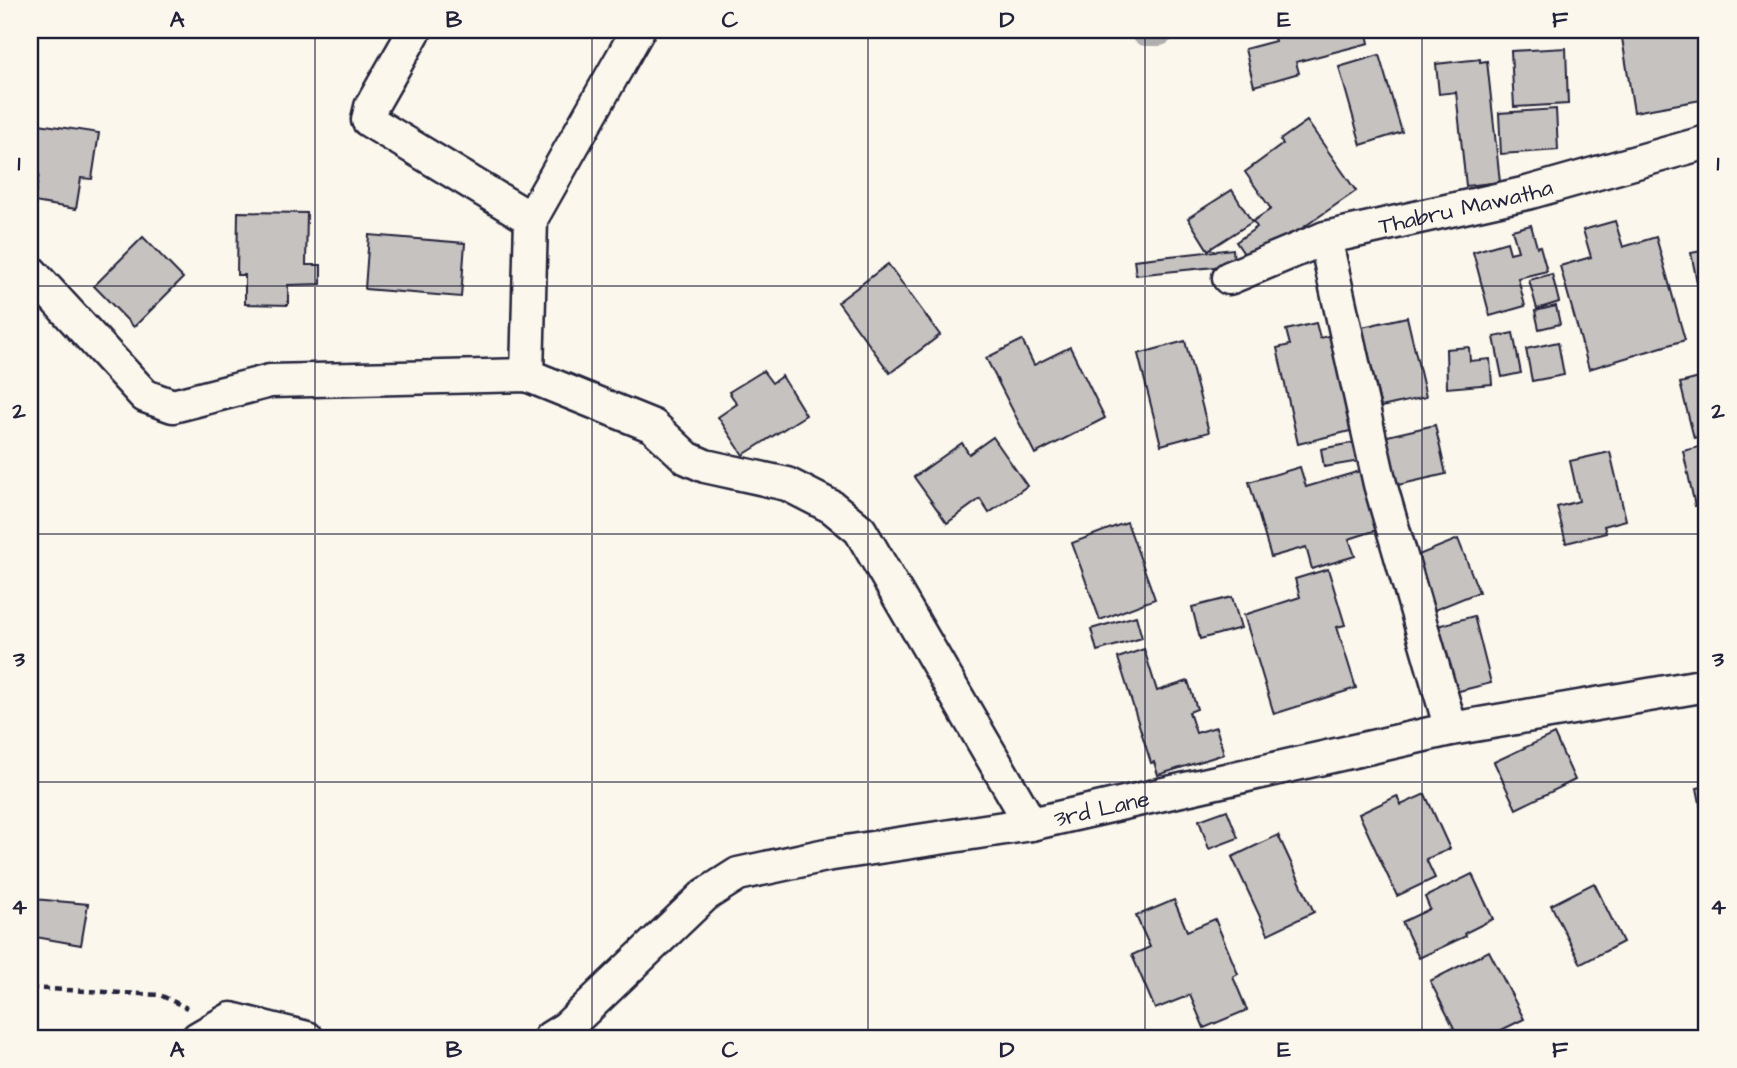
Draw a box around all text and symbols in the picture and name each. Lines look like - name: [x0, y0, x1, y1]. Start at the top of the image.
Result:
- text: A: [170, 4, 185, 36]
- text: B: [446, 4, 463, 36]
- text: C: [722, 4, 739, 36]
- text: D: [1000, 4, 1015, 36]
- text: E: [1277, 4, 1291, 36]
- text: F: [1552, 4, 1569, 36]
- text: 1: [18, 147, 21, 179]
- text: 1: [1717, 147, 1720, 179]
- street label: Thabru Mawatha: [1376, 171, 1557, 243]
- text: 2: [11, 395, 26, 427]
- text: 2: [1710, 395, 1725, 427]
- text: 3: [12, 643, 25, 675]
- text: 3: [1711, 643, 1724, 675]
- street label: 3rd Lane: [1051, 783, 1153, 835]
- text: 4: [11, 891, 27, 923]
- text: 4: [1710, 891, 1726, 923]
- text: A: [170, 1034, 185, 1066]
- text: B: [446, 1034, 463, 1066]
- text: C: [722, 1034, 739, 1066]
- text: D: [1000, 1034, 1015, 1066]
- text: E: [1277, 1034, 1291, 1066]
- text: F: [1552, 1034, 1569, 1066]

